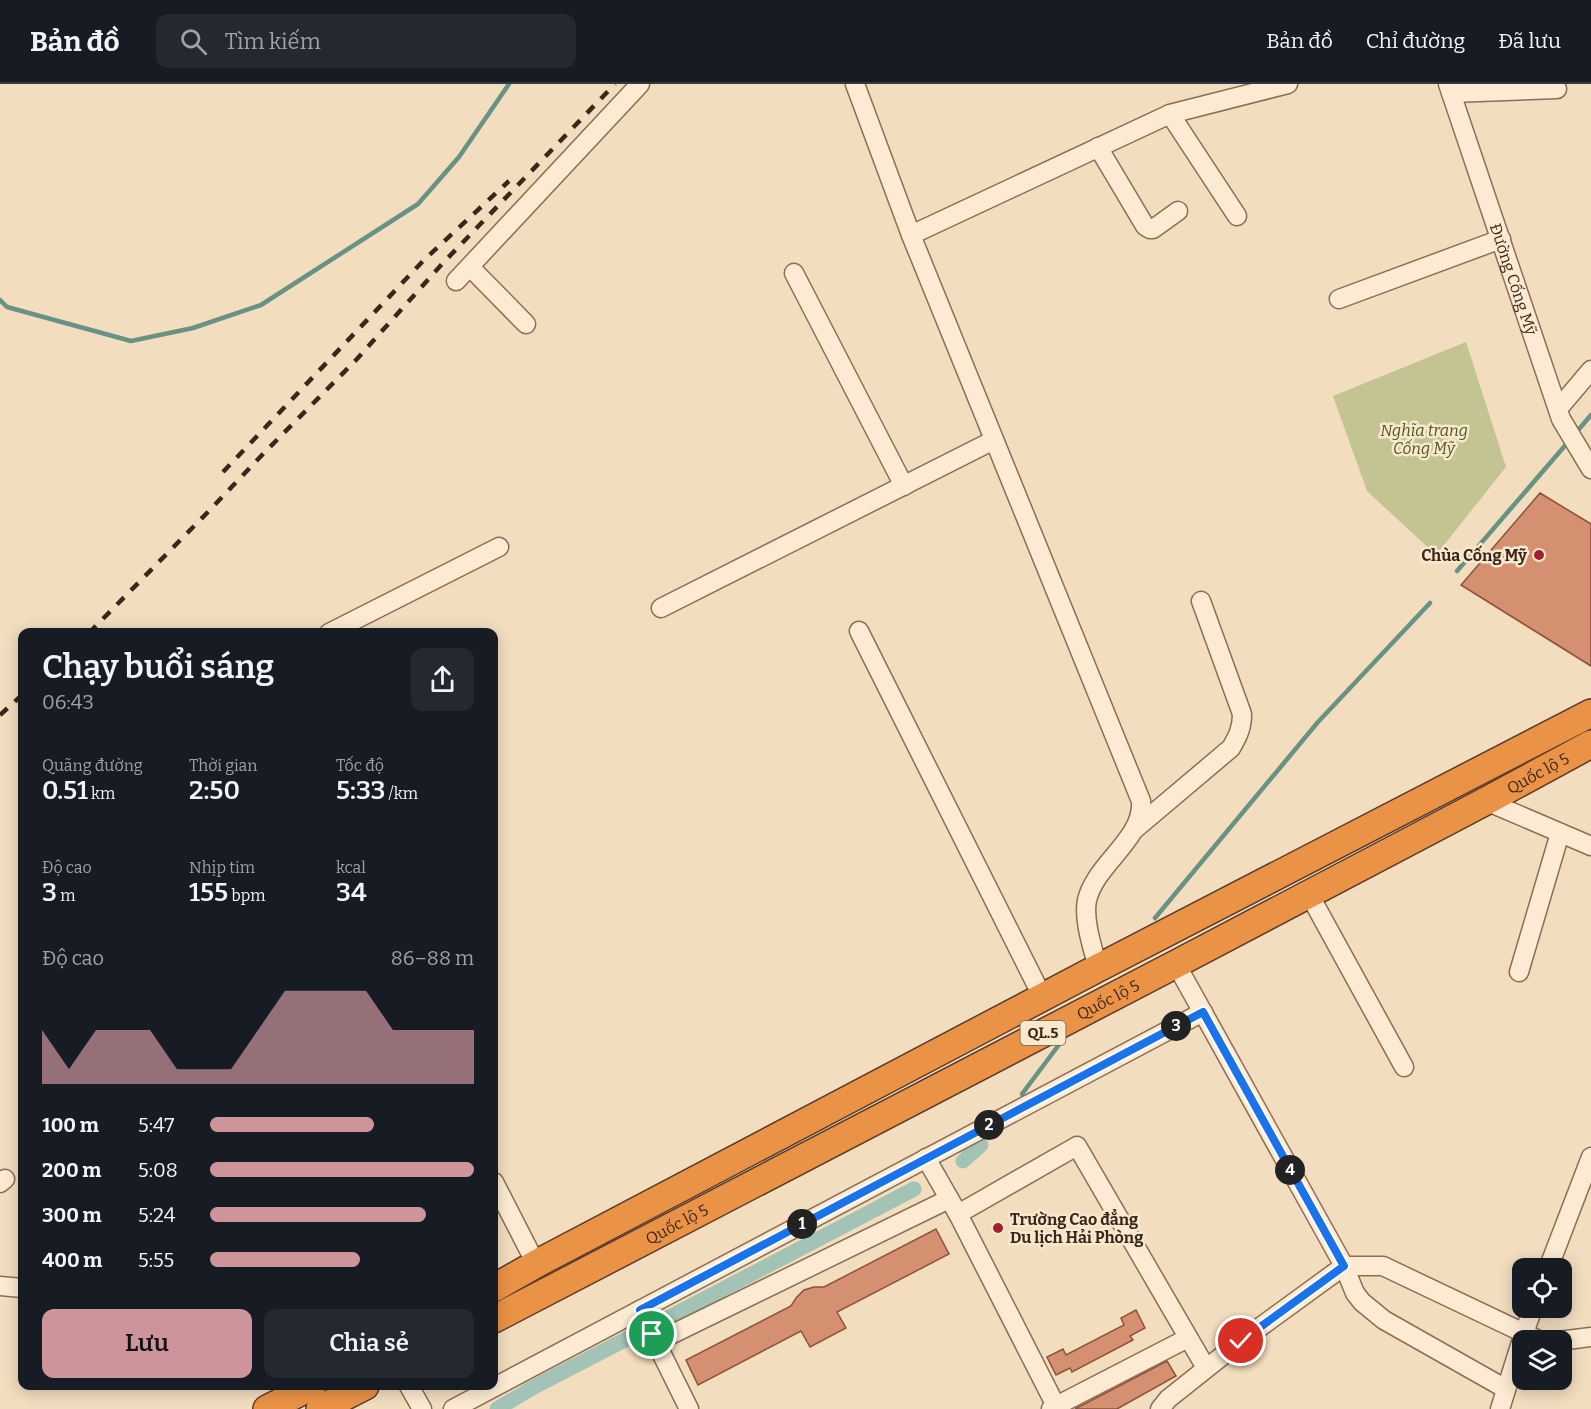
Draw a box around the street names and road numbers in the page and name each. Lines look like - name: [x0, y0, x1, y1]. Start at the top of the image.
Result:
- street label: Đường Cống Mỹ: [1486, 221, 1541, 338]
- street label: Quốc lộ 5: [1504, 749, 1572, 798]
- street label: Quốc lộ 5: [1074, 976, 1143, 1024]
- road number: QL.5: [1020, 1021, 1066, 1045]
- street label: Quốc lộ 5: [642, 1200, 712, 1248]

